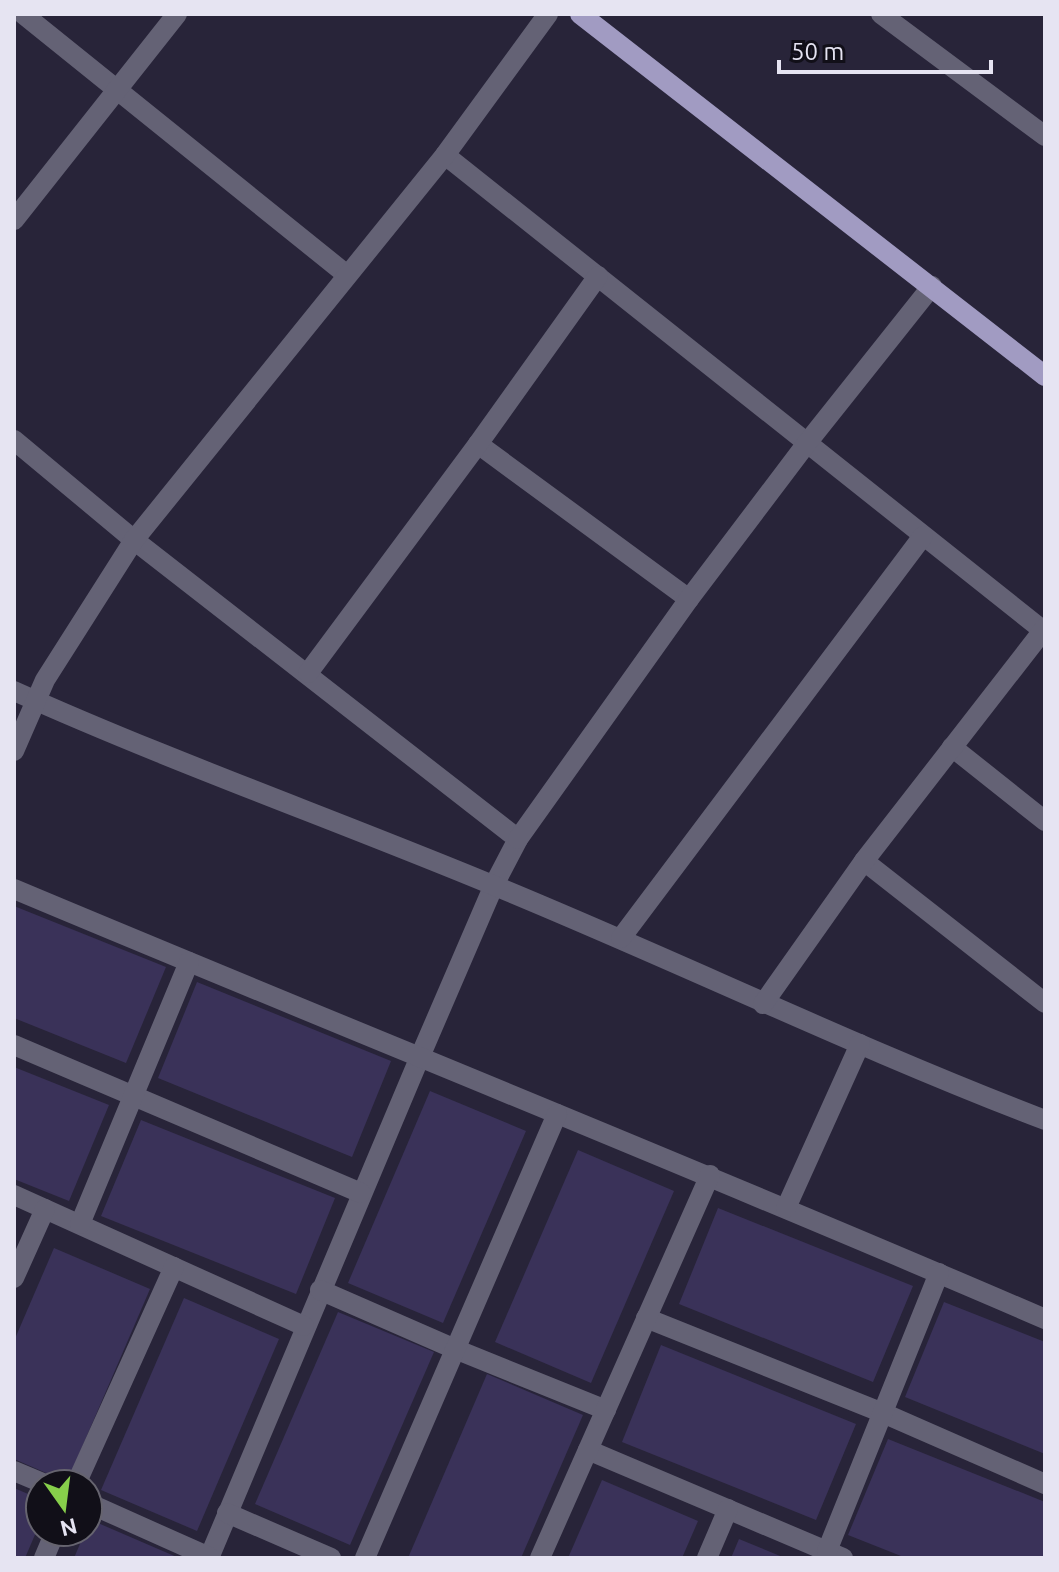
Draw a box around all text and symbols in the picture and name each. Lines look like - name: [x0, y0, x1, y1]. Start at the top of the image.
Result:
- scale bar: [779, 24, 991, 74]
- text: 50 m: [791, 38, 844, 65]
- north arrow: [24, 1468, 104, 1548]
- text: N: [58, 1514, 80, 1542]

